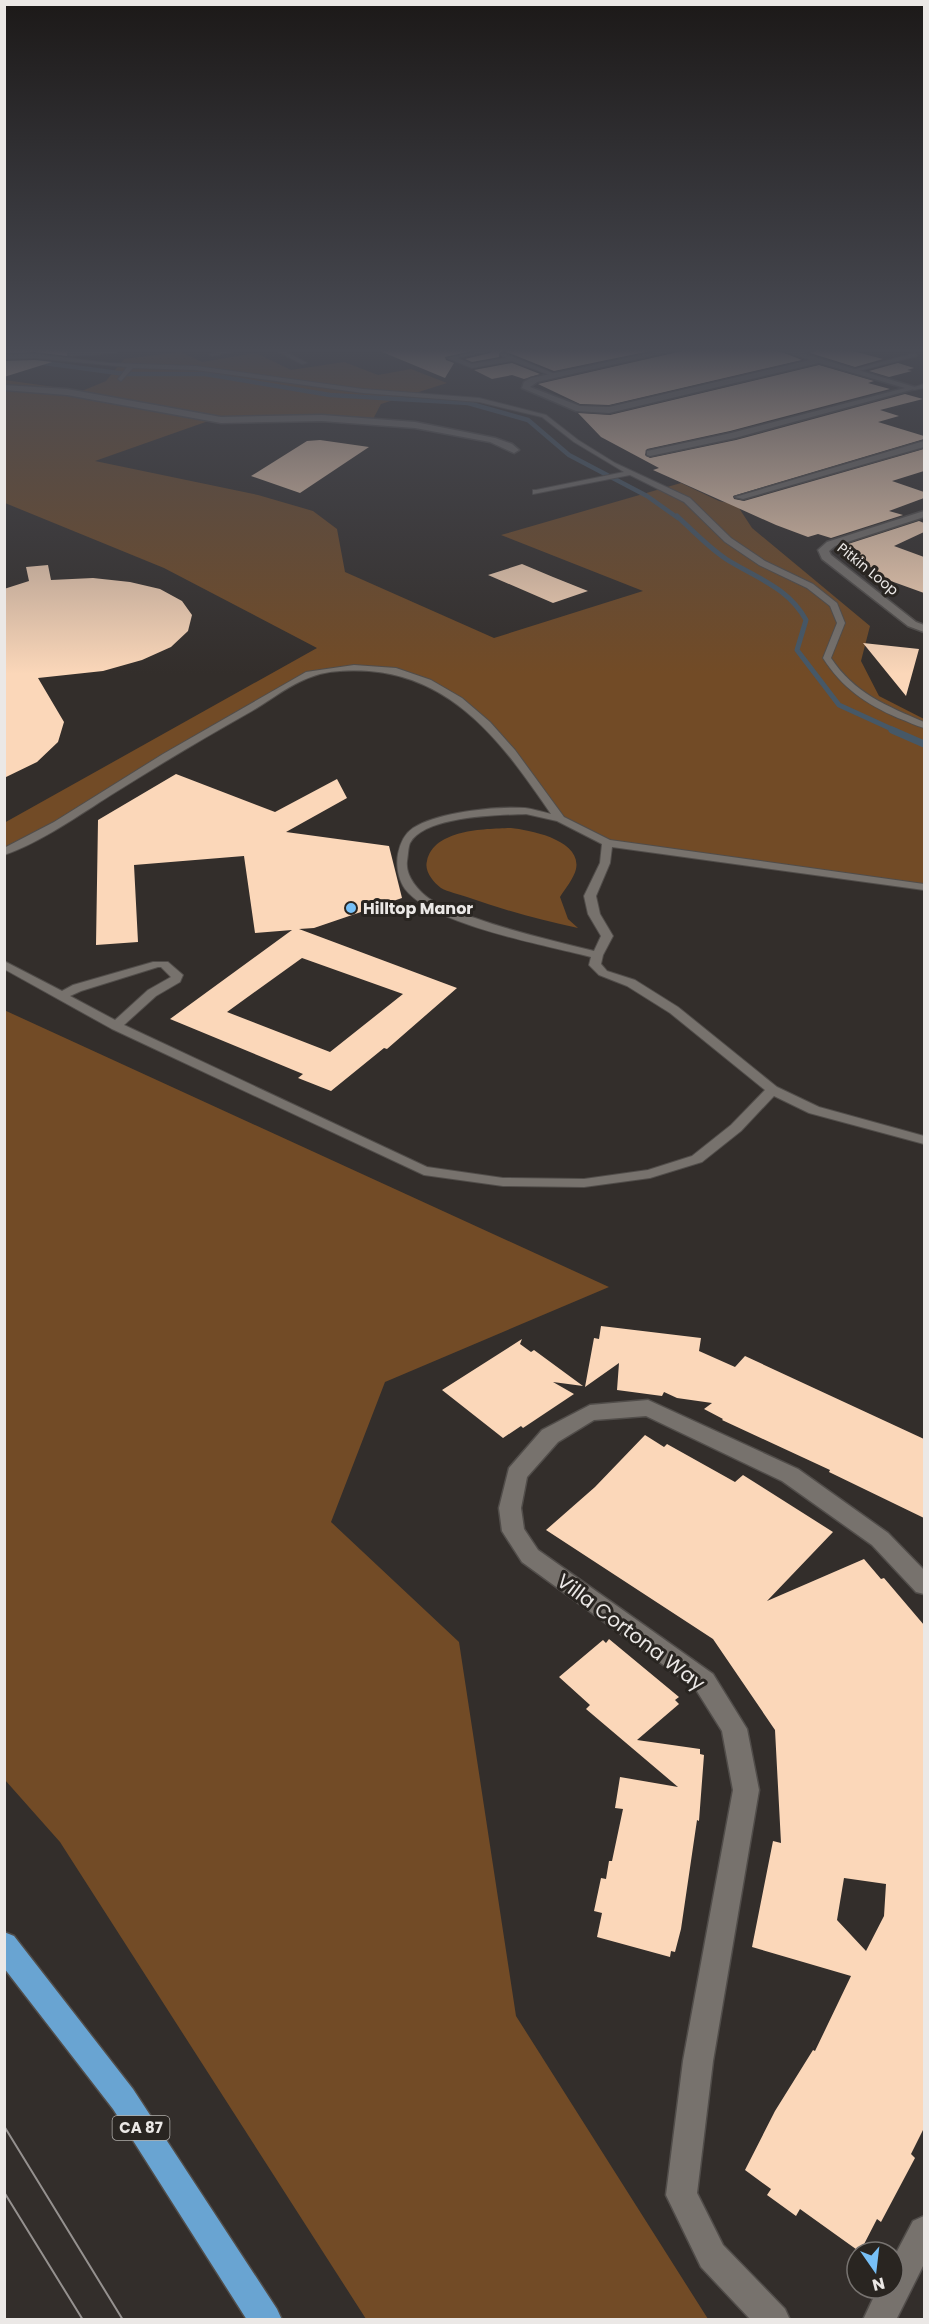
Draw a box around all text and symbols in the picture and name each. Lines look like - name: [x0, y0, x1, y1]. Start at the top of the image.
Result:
- street label: Pitkin Loop: [833, 538, 903, 600]
- place label: Hilltop Manor: [363, 897, 473, 920]
- marker: Hilltop Manor: [344, 901, 358, 915]
- street label: Villa Cortona Way: [551, 1567, 711, 1697]
- road number: CA 87: [112, 2116, 170, 2140]
- north arrow: [845, 2240, 905, 2300]
- text: N: [870, 2271, 887, 2297]

